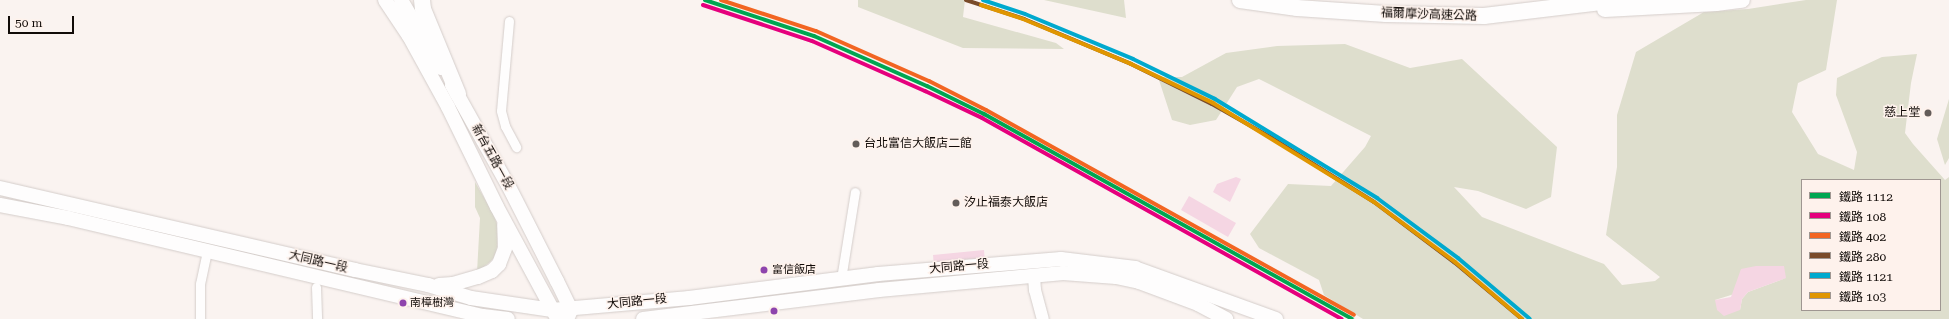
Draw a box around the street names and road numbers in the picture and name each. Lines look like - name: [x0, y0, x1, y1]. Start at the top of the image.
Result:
- street label: 福爾摩沙高速公路: [1381, 6, 1477, 24]
- street label: 新台五路一段: [468, 122, 516, 192]
- street label: 大同路一段: [287, 248, 349, 276]
- street label: 大同路一段: [928, 257, 990, 277]
- street label: 大同路一段: [606, 292, 668, 312]

